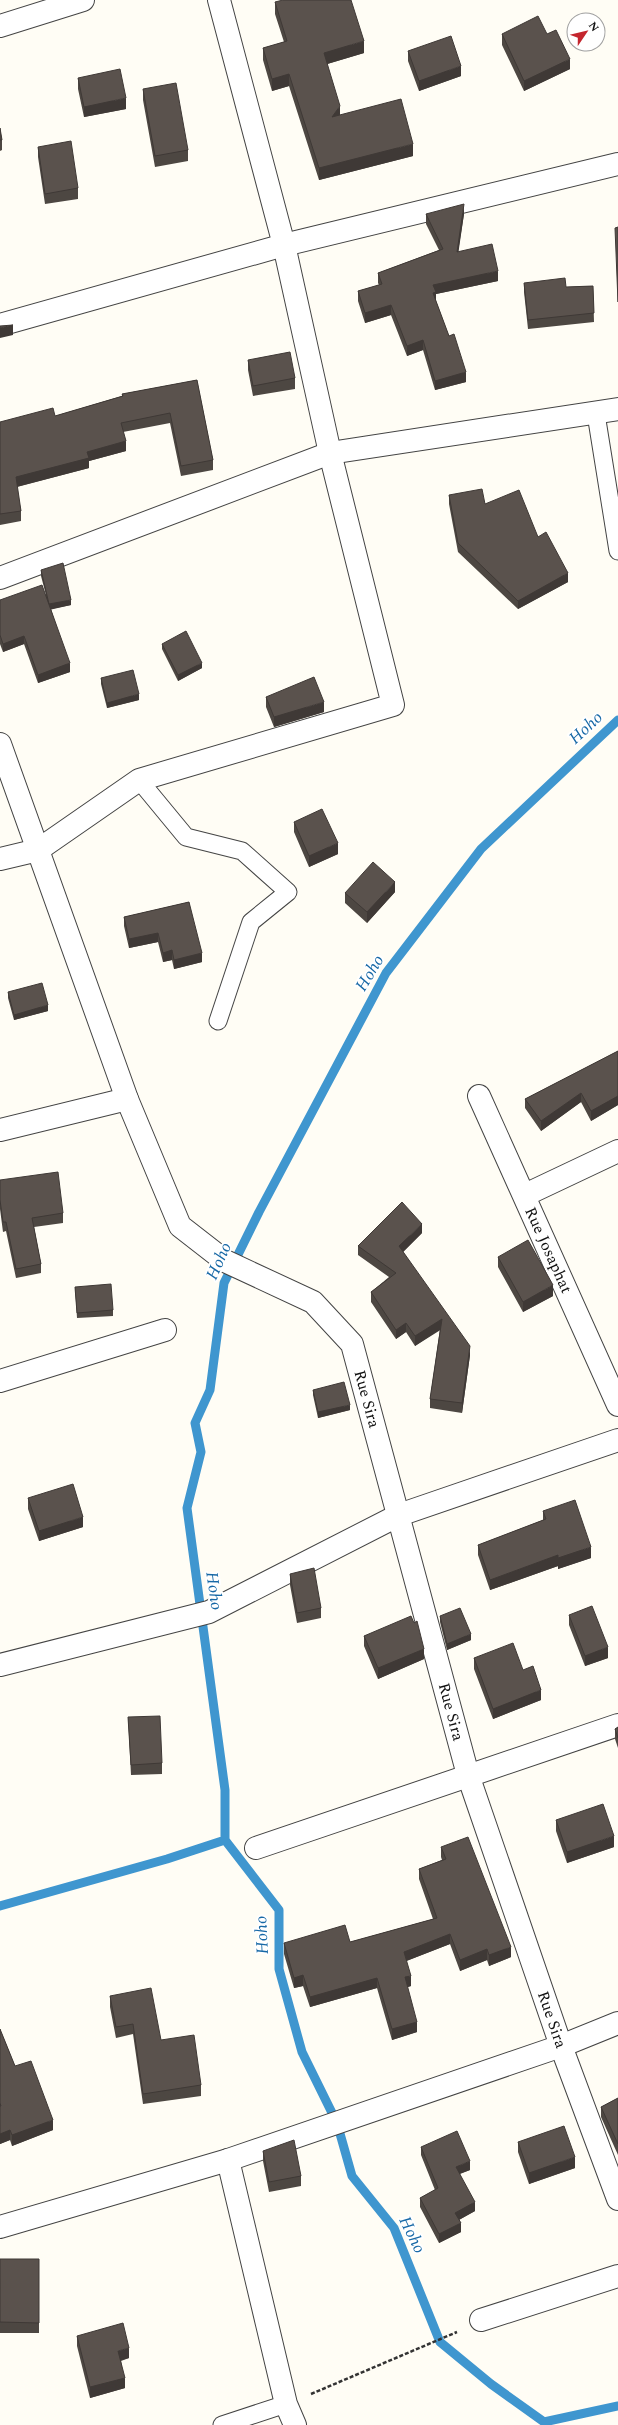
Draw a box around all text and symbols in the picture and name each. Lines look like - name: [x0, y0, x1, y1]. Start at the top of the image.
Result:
- north arrow: [566, 12, 606, 52]
- text: N: [584, 18, 603, 35]
- water label: Hoho: [563, 705, 609, 751]
- water label: Hoho: [349, 950, 391, 996]
- street label: Rue Josaphat: [518, 1203, 578, 1298]
- water label: Hoho: [199, 1238, 239, 1284]
- street label: Rue Sira: [348, 1367, 386, 1431]
- water label: Hoho: [198, 1570, 230, 1612]
- street label: Rue Sira: [432, 1680, 470, 1744]
- water label: Hoho: [248, 1915, 276, 1955]
- street label: Rue Sira: [531, 1988, 573, 2052]
- water label: Hoho: [392, 2212, 432, 2258]

